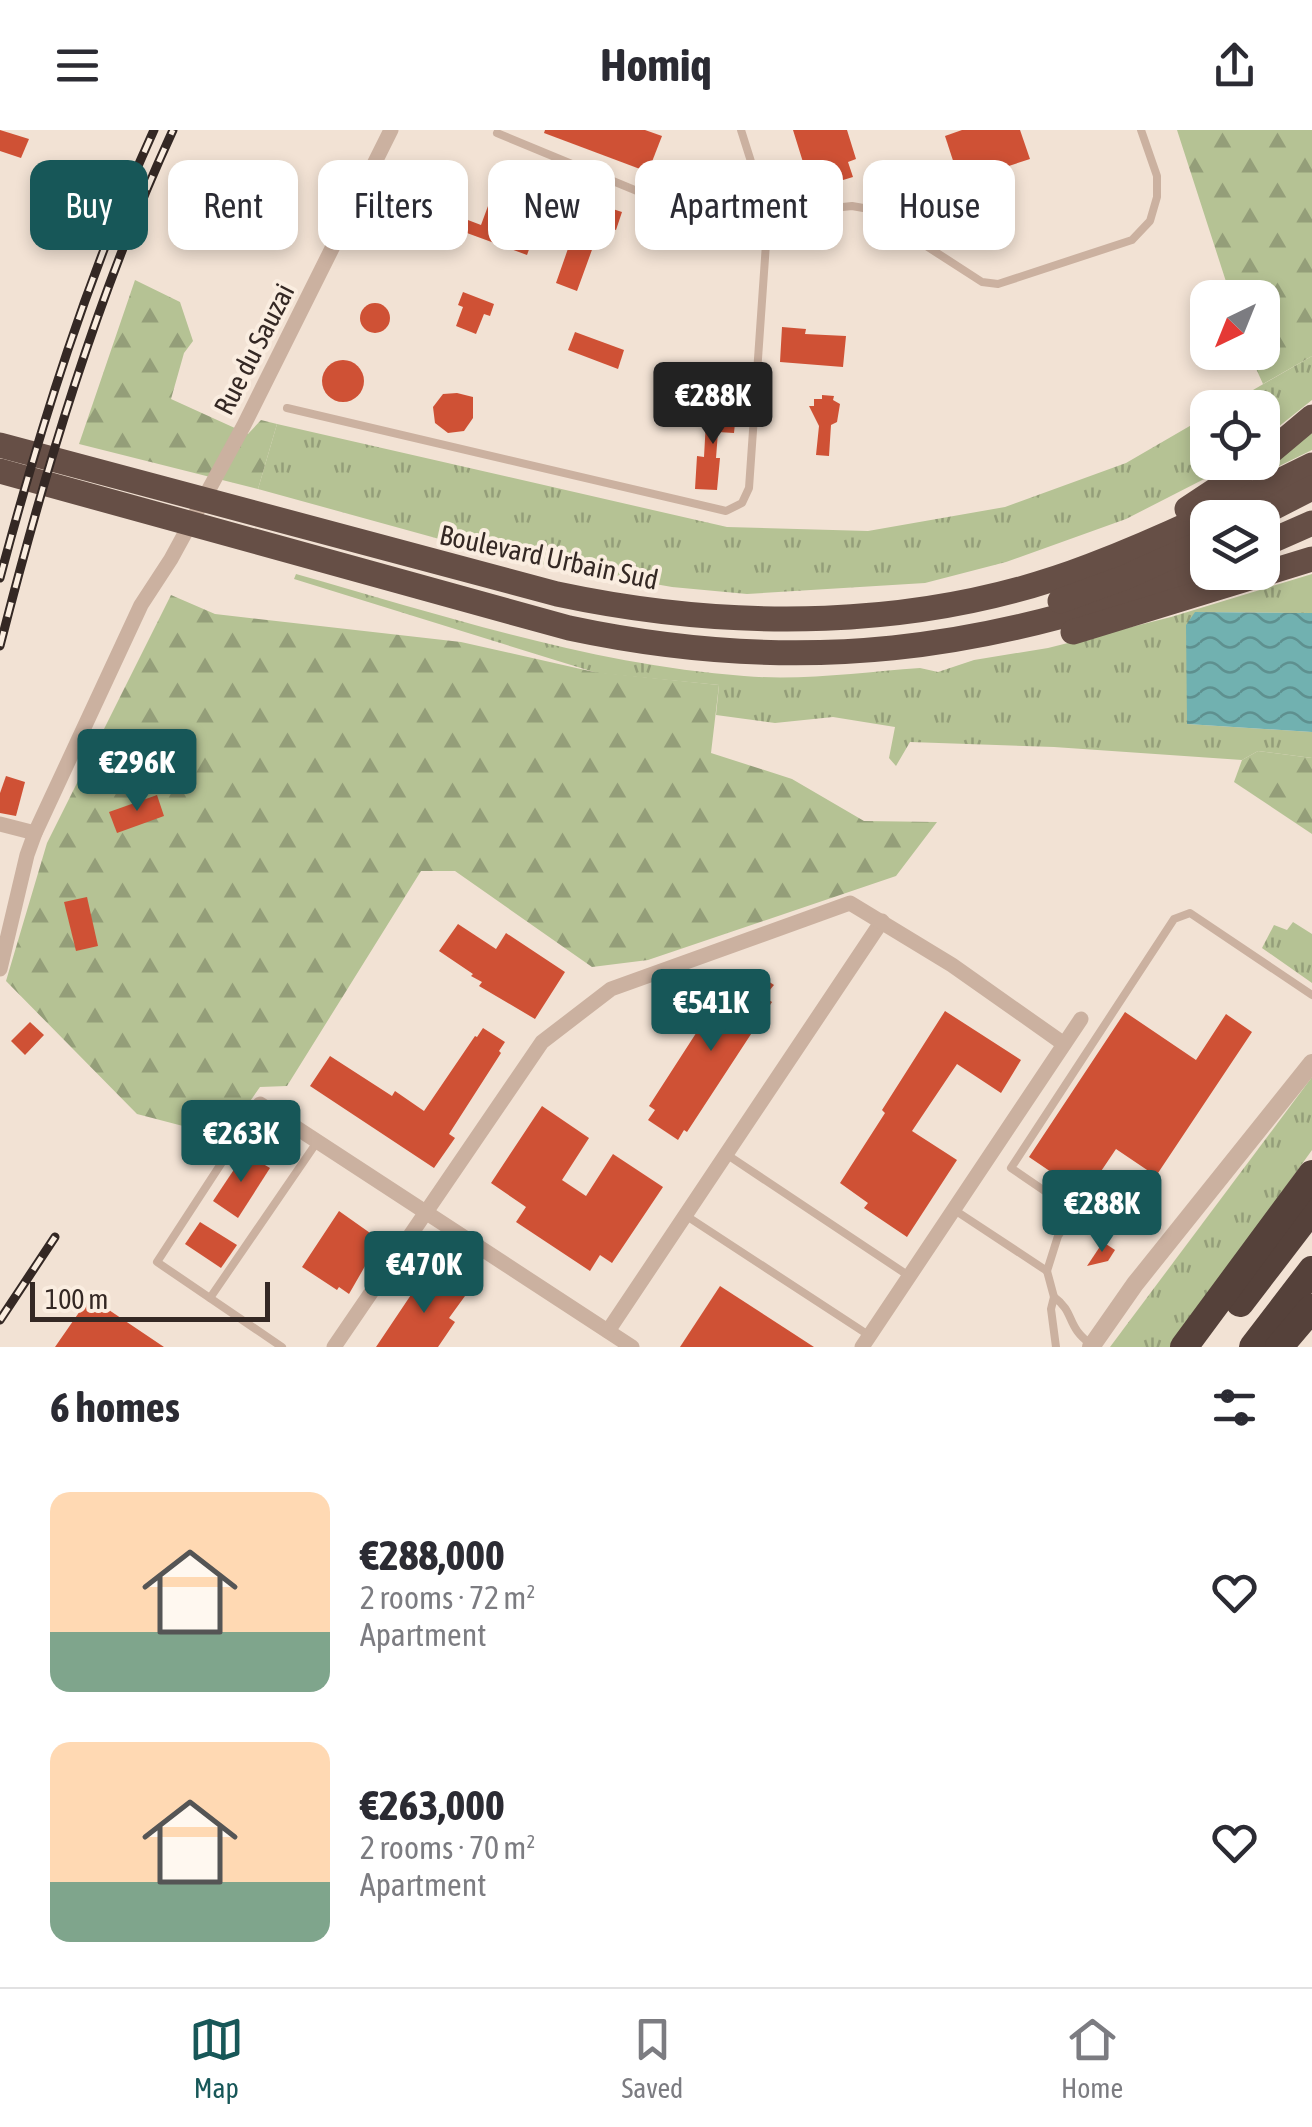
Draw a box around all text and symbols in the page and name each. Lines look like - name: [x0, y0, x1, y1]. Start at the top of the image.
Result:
- icon: menu: [50, 38, 105, 93]
- icon: share: [1207, 38, 1262, 93]
- text: Homiq: [600, 39, 712, 91]
- chip: Buy: [30, 160, 148, 250]
- chip: Rent: [168, 160, 298, 250]
- chip: Filters: [318, 160, 468, 250]
- chip: New: [488, 160, 615, 250]
- chip: Apartment: [635, 160, 843, 250]
- chip: House: [863, 160, 1015, 250]
- street label: Rue du Sauzai: [207, 278, 301, 420]
- north arrow: [1190, 280, 1280, 370]
- map controls: [1190, 280, 1280, 590]
- pin: €288K: [643, 362, 783, 447]
- text: €288K: [675, 376, 751, 413]
- button: locate: [1190, 390, 1280, 480]
- button: layers: [1190, 500, 1280, 590]
- street label: Boulevard Urbain Sud: [437, 518, 661, 596]
- pin: €296K: [67, 729, 207, 814]
- text: €296K: [99, 743, 175, 780]
- pin: €541K: [641, 969, 781, 1054]
- text: €541K: [673, 983, 749, 1020]
- pin: €263K: [171, 1100, 311, 1185]
- text: €263K: [203, 1114, 279, 1151]
- pin: €288K: [1032, 1170, 1172, 1255]
- text: €288K: [1064, 1184, 1140, 1221]
- pin: €470K: [354, 1231, 494, 1316]
- text: €470K: [386, 1245, 462, 1282]
- scale bar: [30, 1277, 270, 1322]
- text: 100 m: [45, 1283, 108, 1315]
- icon: filters: [1207, 1380, 1262, 1435]
- text: 6 homes: [50, 1383, 180, 1431]
- text: €288,000: [360, 1531, 505, 1579]
- icon: home: [130, 1532, 250, 1652]
- icon: heart: [1207, 1565, 1262, 1620]
- text: 2 rooms · 72 m²: [360, 1579, 535, 1616]
- text: Apartment: [360, 1616, 486, 1653]
- text: €263,000: [360, 1781, 505, 1829]
- icon: home: [130, 1782, 250, 1902]
- icon: heart: [1207, 1815, 1262, 1870]
- text: 2 rooms · 70 m²: [360, 1829, 535, 1866]
- text: Apartment: [360, 1866, 486, 1903]
- tab: Map: [189, 2012, 244, 2104]
- tab: Saved: [621, 2012, 683, 2104]
- tab: Home: [1061, 2012, 1123, 2104]

